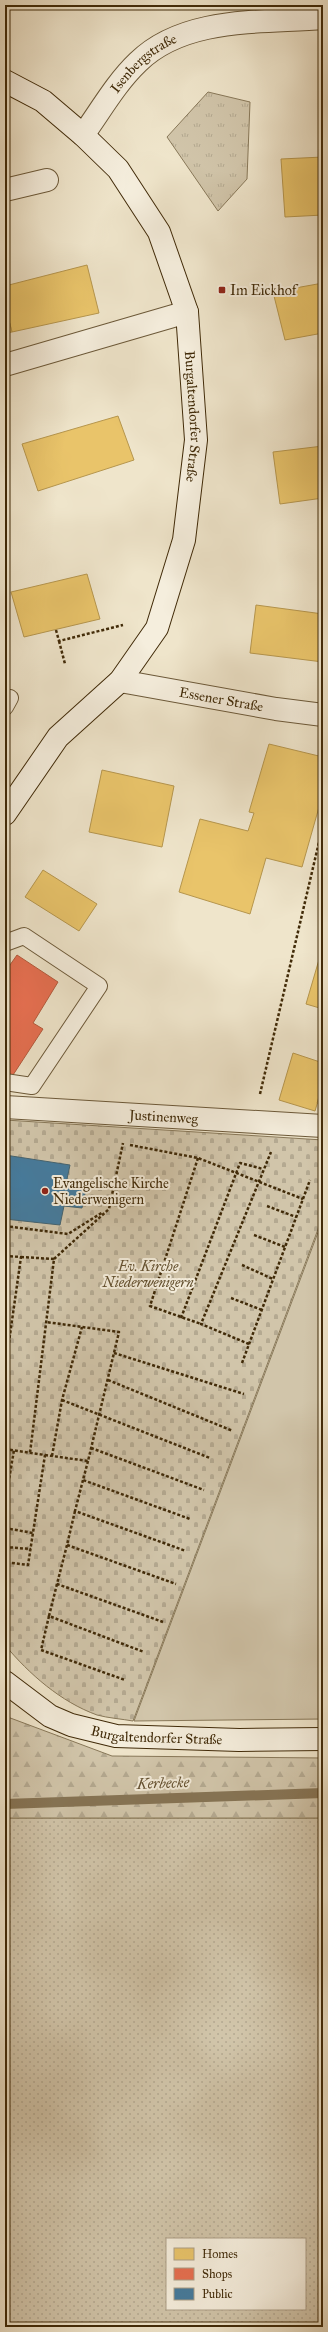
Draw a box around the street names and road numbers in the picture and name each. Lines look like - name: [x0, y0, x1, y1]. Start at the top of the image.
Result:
- street label: Isenbergstraße: [106, 30, 179, 96]
- street label: Burgaltendorfer Straße: [181, 350, 205, 483]
- street label: Essener Straße: [178, 683, 265, 715]
- street label: Justinenweg: [127, 1106, 199, 1127]
- street label: Burgaltendorfer Straße: [89, 1722, 223, 1748]

